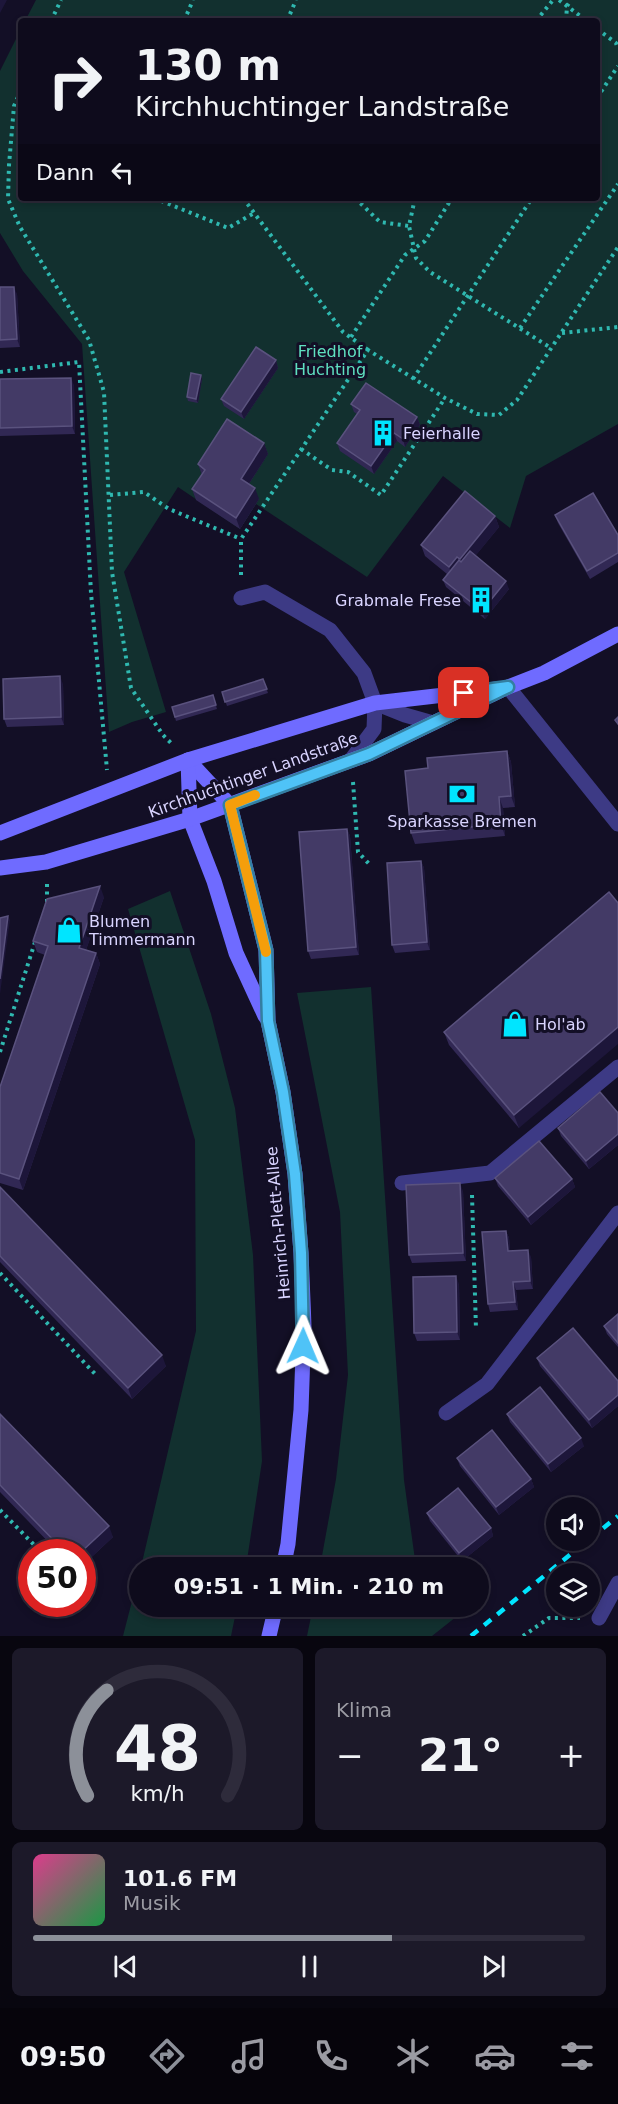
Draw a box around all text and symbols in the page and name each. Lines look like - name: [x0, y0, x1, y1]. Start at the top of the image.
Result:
- text: 130 m: [135, 41, 281, 90]
- icon: right: [36, 42, 114, 120]
- text: Kirchhuchtinger Landstraße: [135, 91, 509, 122]
- icon: left: [106, 156, 139, 189]
- text: Dann: [36, 160, 94, 185]
- park label: Friedhof Huchting: [294, 342, 366, 379]
- building icon: Feierhalle: [368, 418, 398, 448]
- place label: Feierhalle: [403, 424, 480, 443]
- building icon: Grabmale Frese: [466, 585, 496, 615]
- place label: Grabmale Frese: [335, 591, 461, 610]
- pin: [438, 667, 489, 718]
- icon: arrive: [447, 676, 480, 709]
- street label: Kirchhuchtinger Landstraße: [146, 728, 360, 822]
- bank icon: Sparkasse Bremen: [447, 779, 477, 809]
- place label: Sparkasse Bremen: [387, 812, 537, 831]
- place label: Blumen Timmermann: [88, 912, 196, 949]
- shop icon: Blumen Timmermann: [54, 915, 84, 945]
- shop icon: Hol'ab: [500, 1009, 530, 1039]
- place label: Hol'ab: [535, 1015, 586, 1034]
- street label: Heinrich-Plett-Allee: [262, 1146, 294, 1300]
- position arrow: [271, 1314, 335, 1378]
- map controls: [546, 1497, 600, 1617]
- button: sound: [546, 1497, 600, 1551]
- speed limit sign: 50: [18, 1539, 96, 1617]
- button: layers: [546, 1563, 600, 1617]
- text: 09:51 · 1 Min. · 210 m: [174, 1574, 444, 1599]
- text: Klima: [336, 1698, 392, 1722]
- text: 48: [114, 1712, 201, 1785]
- text: 21°: [418, 1729, 503, 1782]
- text: −: [336, 1736, 364, 1775]
- text: +: [557, 1736, 585, 1775]
- text: km/h: [130, 1781, 185, 1806]
- text: 101.6 FM: [123, 1866, 237, 1891]
- text: Musik: [123, 1891, 181, 1915]
- icon: previous: [109, 1950, 142, 1983]
- icon: pause: [293, 1950, 326, 1983]
- icon: next: [477, 1950, 510, 1983]
- icon: directions: [146, 2035, 188, 2077]
- icon: music: [228, 2035, 270, 2077]
- icon: phone: [310, 2035, 352, 2077]
- icon: climate: [392, 2035, 434, 2077]
- icon: car: [474, 2035, 516, 2077]
- icon: filters: [556, 2035, 598, 2077]
- text: 09:50: [20, 2041, 106, 2072]

